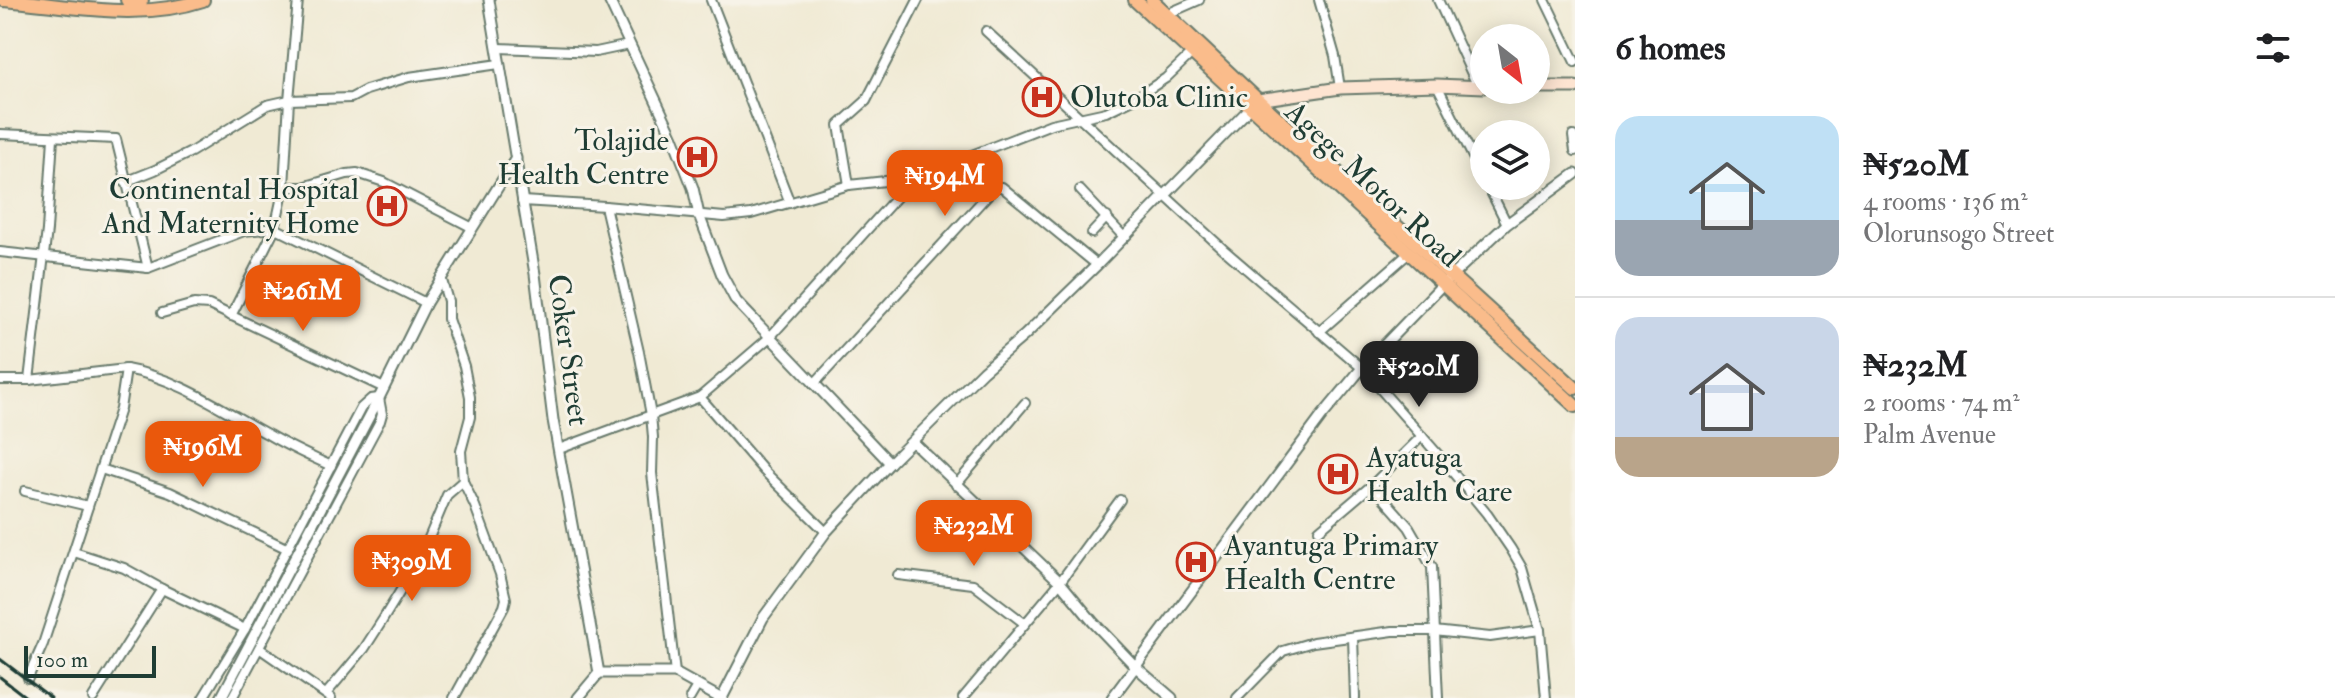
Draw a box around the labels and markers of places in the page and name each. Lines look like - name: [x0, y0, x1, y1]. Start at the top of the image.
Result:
- hospital icon: Olutoba Clinic: [1021, 76, 1063, 118]
- place label: Olutoba Clinic: [1070, 79, 1248, 116]
- place label: Tolajide Health Centre: [497, 122, 669, 193]
- hospital icon: Tolajide Health Centre: [676, 136, 718, 178]
- pin: ₦194M: [889, 150, 1001, 218]
- place label: Continental Hospital And Maternity Home: [101, 171, 359, 242]
- hospital icon: Continental Hospital And Maternity Home: [366, 185, 408, 227]
- pin: ₦261M: [247, 265, 359, 333]
- pin: ₦520M: [1363, 341, 1475, 409]
- pin: ₦196M: [147, 421, 259, 489]
- place label: Ayatuga Health Care: [1365, 439, 1512, 510]
- hospital icon: Ayatuga Health Care: [1317, 453, 1359, 495]
- pin: ₦232M: [918, 500, 1030, 568]
- place label: Ayantuga Primary Health Centre: [1223, 527, 1439, 598]
- pin: ₦309M: [356, 535, 468, 603]
- hospital icon: Ayantuga Primary Health Centre: [1175, 541, 1217, 583]

